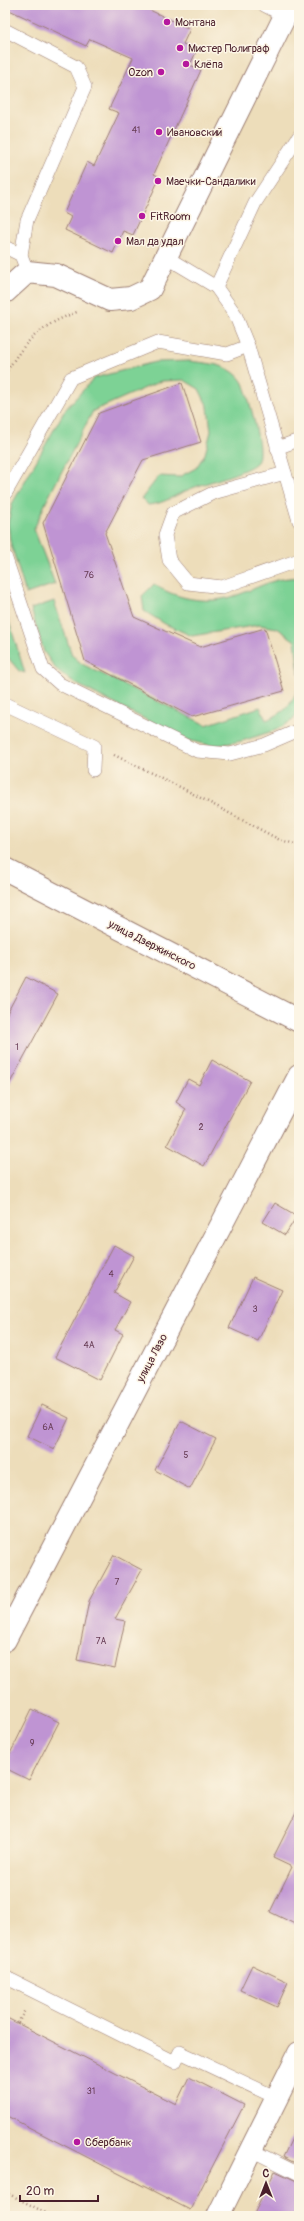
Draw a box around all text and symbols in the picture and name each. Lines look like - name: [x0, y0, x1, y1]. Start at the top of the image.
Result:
- place label: Монтана: [175, 16, 216, 29]
- marker: Монтана: [162, 17, 172, 27]
- place label: Мистер Полиграф: [188, 42, 270, 55]
- marker: Мистер Полиграф: [175, 43, 185, 53]
- place label: Клёпа: [194, 58, 223, 71]
- marker: Клёпа: [181, 59, 191, 69]
- place label: Ozon: [128, 66, 153, 79]
- marker: Ozon: [156, 67, 166, 77]
- house number: 41: [132, 125, 140, 136]
- place label: Ивановский: [167, 126, 222, 139]
- marker: Ивановский: [154, 127, 164, 137]
- place label: Маечки-Сандалики: [166, 175, 256, 188]
- marker: Маечки-Сандалики: [153, 176, 163, 186]
- place label: FitRoom: [150, 210, 191, 223]
- marker: FitRoom: [137, 211, 147, 221]
- place label: Мал да удал: [126, 235, 184, 248]
- marker: Мал да удал: [113, 236, 123, 246]
- house number: 76: [84, 570, 94, 581]
- street label: улица Дзержинского: [105, 917, 198, 973]
- house number: 1: [15, 1042, 19, 1053]
- house number: 2: [198, 1122, 204, 1133]
- house number: 4: [108, 1269, 114, 1280]
- house number: 3: [252, 1304, 258, 1315]
- street label: улица Лазо: [133, 1332, 170, 1385]
- house number: 4А: [83, 1340, 95, 1351]
- house number: 6А: [42, 1422, 54, 1433]
- house number: 5: [184, 1450, 189, 1461]
- house number: 7: [115, 1577, 120, 1588]
- house number: 7А: [96, 1636, 106, 1647]
- house number: 9: [30, 1738, 35, 1749]
- house number: 31: [87, 2086, 95, 2097]
- place label: Сбербанк: [85, 2136, 132, 2149]
- marker: Сбербанк: [72, 2137, 82, 2147]
- north arrow: [246, 2163, 286, 2203]
- text: С: [263, 2167, 270, 2180]
- scale bar: [20, 2177, 98, 2203]
- text: 20 m: [26, 2184, 55, 2199]

